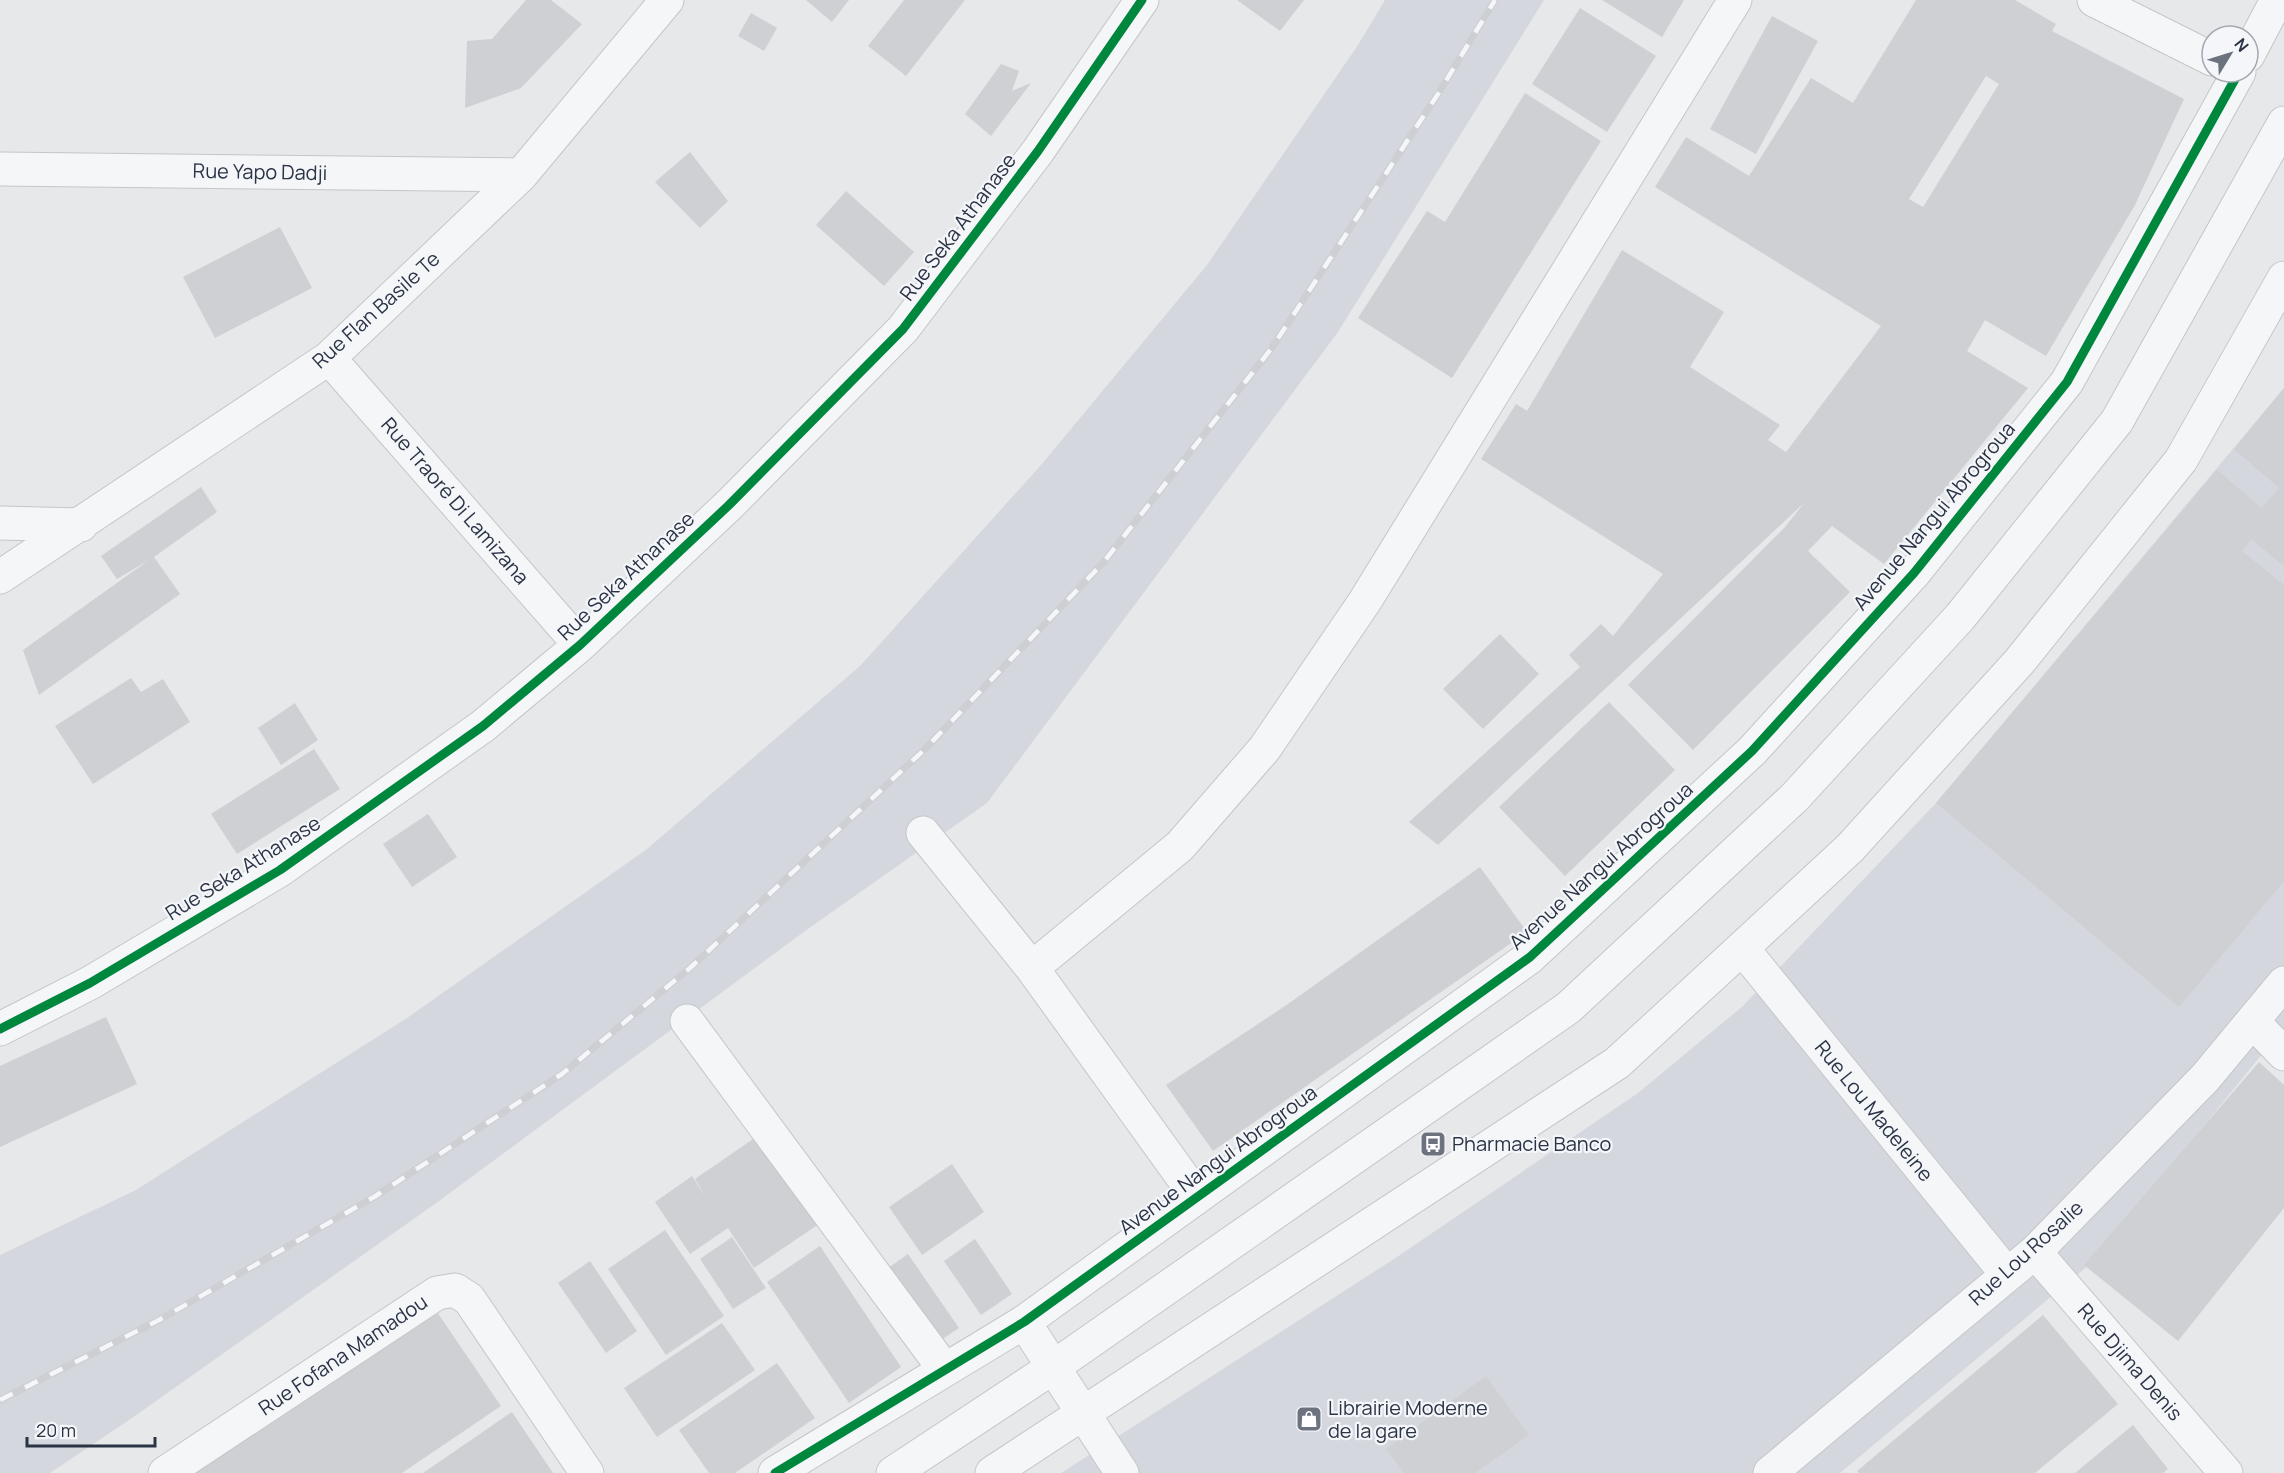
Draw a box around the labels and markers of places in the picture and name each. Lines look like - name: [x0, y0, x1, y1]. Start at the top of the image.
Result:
- bus stop icon: Pharmacie Banco: [1418, 1129, 1448, 1159]
- place label: Pharmacie Banco: [1452, 1130, 1611, 1157]
- place label: Librairie Moderne de la gare: [1328, 1394, 1488, 1444]
- shop icon: Librairie Moderne de la gare: [1294, 1404, 1324, 1434]

